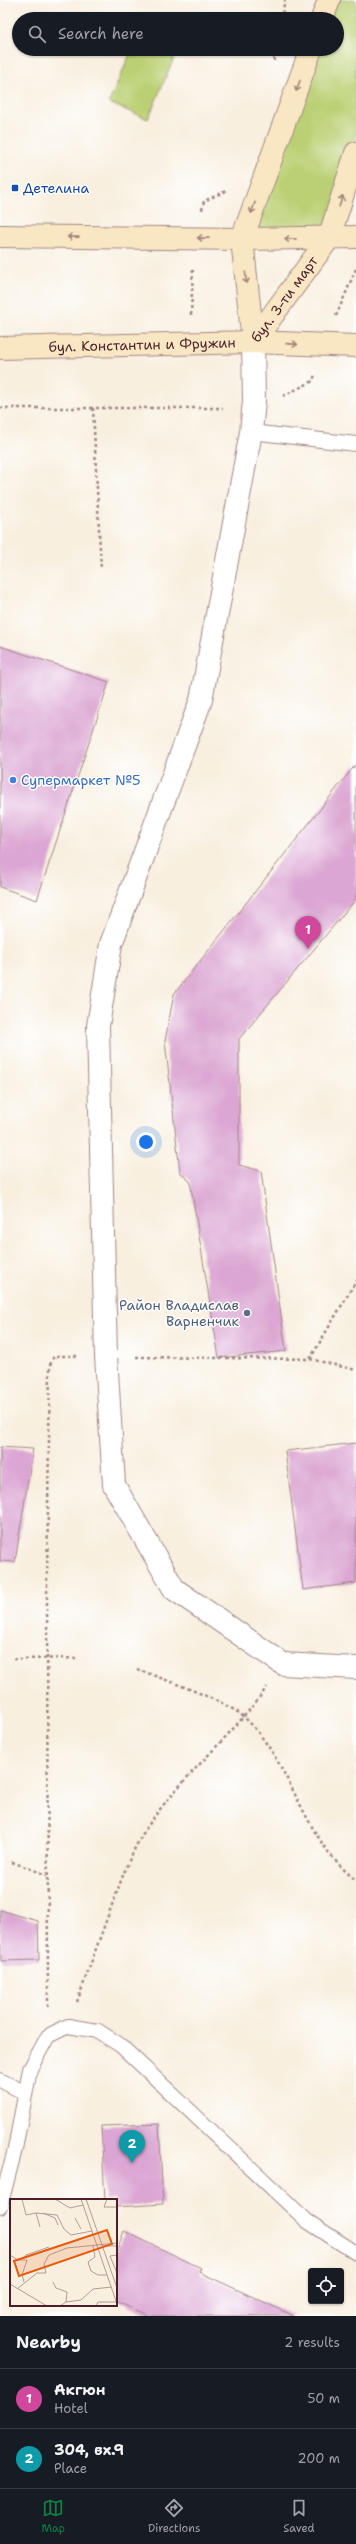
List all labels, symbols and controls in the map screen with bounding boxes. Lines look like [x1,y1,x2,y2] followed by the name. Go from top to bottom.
[12,12,344,56] search box
[26,23,48,45] icon: search
[58,24,144,44] text: Search here
[293,79,301,91] one-way arrow
[23,179,89,197] place label: Детелина
[10,183,20,193] marker: Детелина
[338,195,345,208] one-way arrow
[249,201,257,213] one-way arrow
[67,233,80,241] one-way arrow
[197,234,210,242] one-way arrow
[284,235,297,243] one-way arrow
[247,252,322,346] street label: бул. 3-ти март
[242,271,250,284] one-way arrow
[48,333,236,356] street label: бул. Константин и Фружин
[285,341,298,348] one-way arrow
[21,771,140,789] place label: Супермаркет №5
[8,775,18,785] marker: Супермаркет №5
[295,916,321,949] pin: 1
[136,1132,156,1152] your location
[119,1296,240,1330] place label: Район Владислав Варненчик
[242,1308,252,1318] marker: Район Владислав Варненчик
[119,2130,145,2163] pin: 2
[10,2199,117,2306] inset map
[308,2268,344,2304] map controls
[308,2268,344,2304] button: locate
[16,2331,81,2353] text: Nearby
[284,2334,340,2351] text: 2 results
[54,2380,105,2400] text: Акгюн
[26,2390,32,2407] text: 1
[307,2390,340,2407] text: 50 m
[54,2400,88,2417] text: Hotel
[54,2440,124,2460] text: 304, вх.9
[24,2450,34,2467] text: 2
[298,2450,340,2467] text: 200 m
[54,2460,87,2477] text: Place
[41,2497,65,2536] tab: Map
[148,2497,200,2536] tab: Directions
[283,2497,315,2536] tab: Saved

